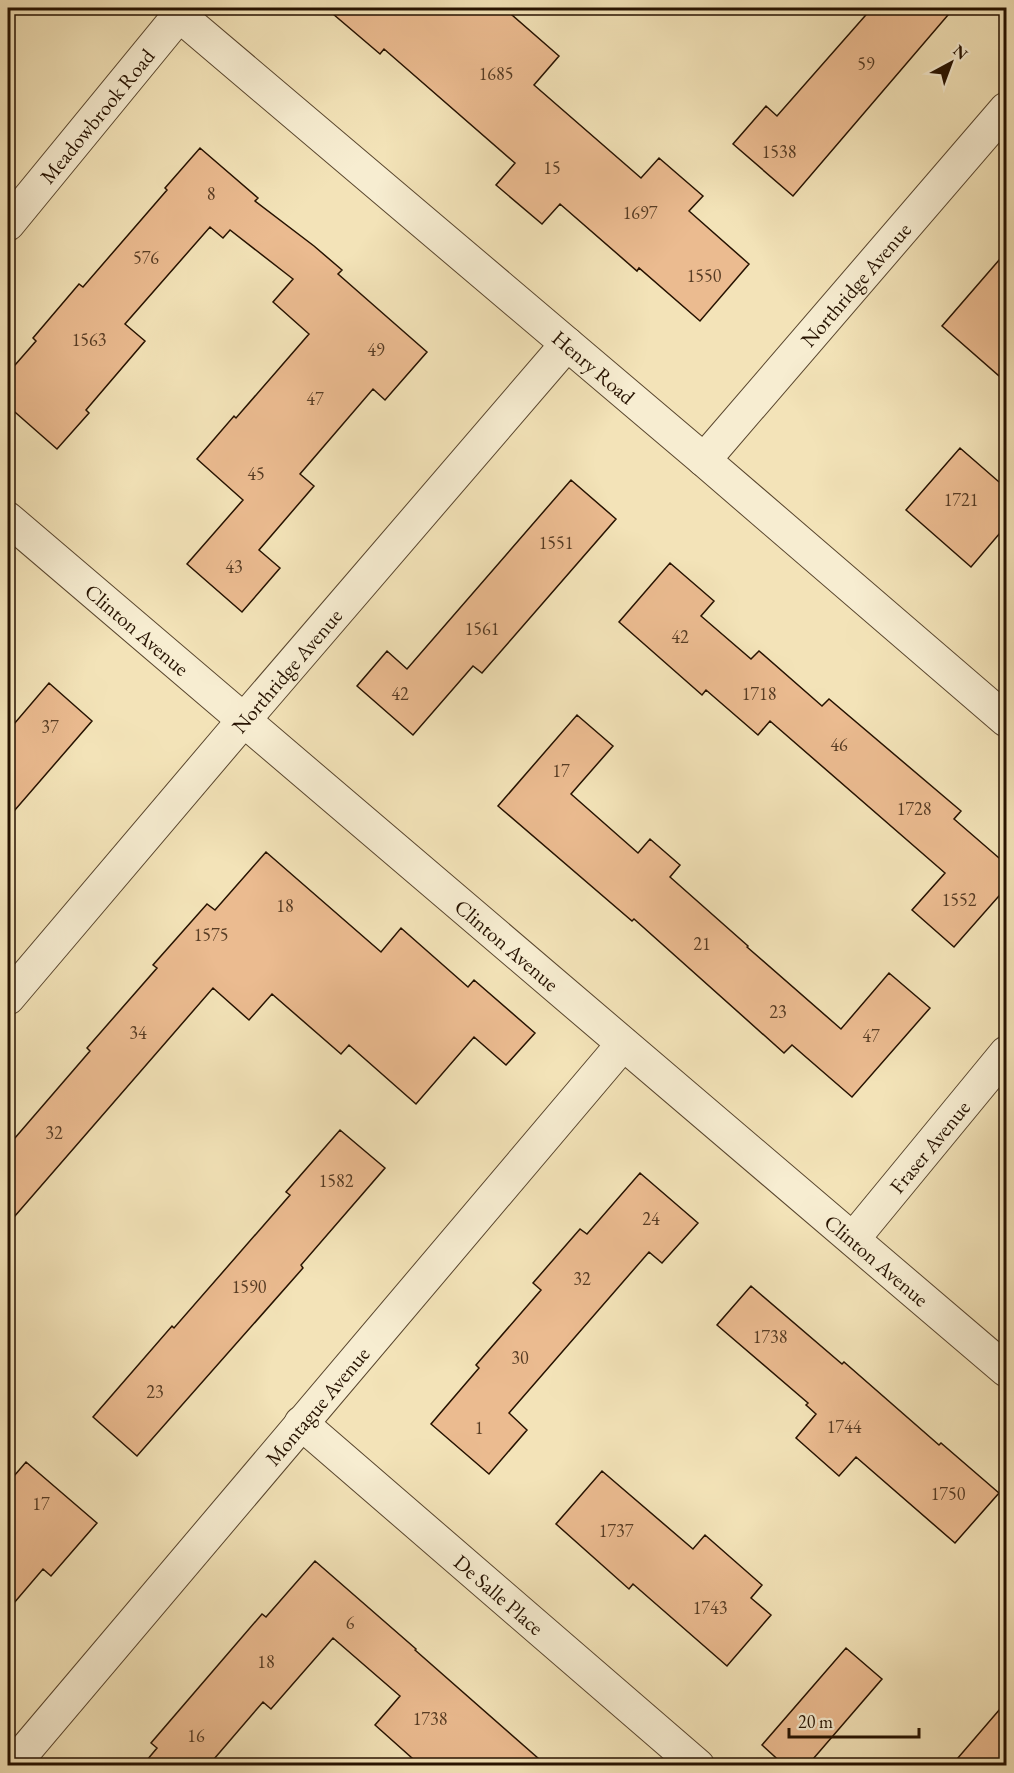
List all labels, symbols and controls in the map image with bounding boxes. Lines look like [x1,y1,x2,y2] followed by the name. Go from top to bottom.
[921,33,981,93] north arrow
[949,40,972,64] text: N
[33,42,160,189] street label: Meadowbrook Road
[857,52,875,75] house number: 59
[479,62,513,85] house number: 1685
[762,140,796,163] house number: 1538
[543,156,561,179] house number: 15
[207,182,215,205] house number: 8
[623,201,658,224] house number: 1697
[794,216,916,352] street label: Northridge Avenue
[133,246,159,269] house number: 576
[687,264,722,287] house number: 1550
[547,324,641,410] street label: Henry Road
[72,328,106,351] house number: 1563
[367,338,385,361] house number: 49
[306,387,324,410] house number: 47
[247,462,265,485] house number: 45
[944,488,978,511] house number: 1721
[539,531,573,554] house number: 1551
[225,555,243,578] house number: 43
[80,577,195,681] street label: Clinton Avenue
[225,602,348,738] street label: Northridge Avenue
[465,617,499,640] house number: 1561
[671,625,689,648] house number: 42
[391,682,409,705] house number: 42
[742,682,776,705] house number: 1718
[41,715,59,738] house number: 37
[830,733,848,756] house number: 46
[552,759,570,782] house number: 17
[897,797,931,820] house number: 1728
[942,888,977,911] house number: 1552
[449,893,565,997] street label: Clinton Avenue
[276,894,294,917] house number: 18
[194,923,228,946] house number: 1575
[693,932,711,955] house number: 21
[769,1000,787,1023] house number: 23
[129,1021,147,1044] house number: 34
[862,1024,880,1047] house number: 47
[883,1094,975,1198] street label: Fraser Avenue
[45,1121,63,1144] house number: 32
[319,1169,354,1192] house number: 1582
[642,1207,660,1230] house number: 24
[819,1208,935,1312] street label: Clinton Avenue
[573,1267,591,1290] house number: 32
[232,1275,267,1298] house number: 1590
[753,1325,787,1348] house number: 1738
[259,1341,375,1471] street label: Montague Avenue
[511,1346,529,1369] house number: 30
[146,1380,164,1403] house number: 23
[827,1415,862,1438] house number: 1744
[475,1416,483,1439] house number: 1
[931,1482,966,1505] house number: 1750
[32,1492,50,1515] house number: 17
[599,1519,634,1542] house number: 1737
[449,1548,550,1641] street label: De Salle Place
[693,1596,727,1619] house number: 1743
[346,1611,355,1634] house number: 6
[257,1650,275,1673] house number: 18
[789,1701,920,1739] scale bar
[413,1707,447,1730] house number: 1738
[798,1710,833,1733] text: 20 m
[187,1724,205,1747] house number: 16

